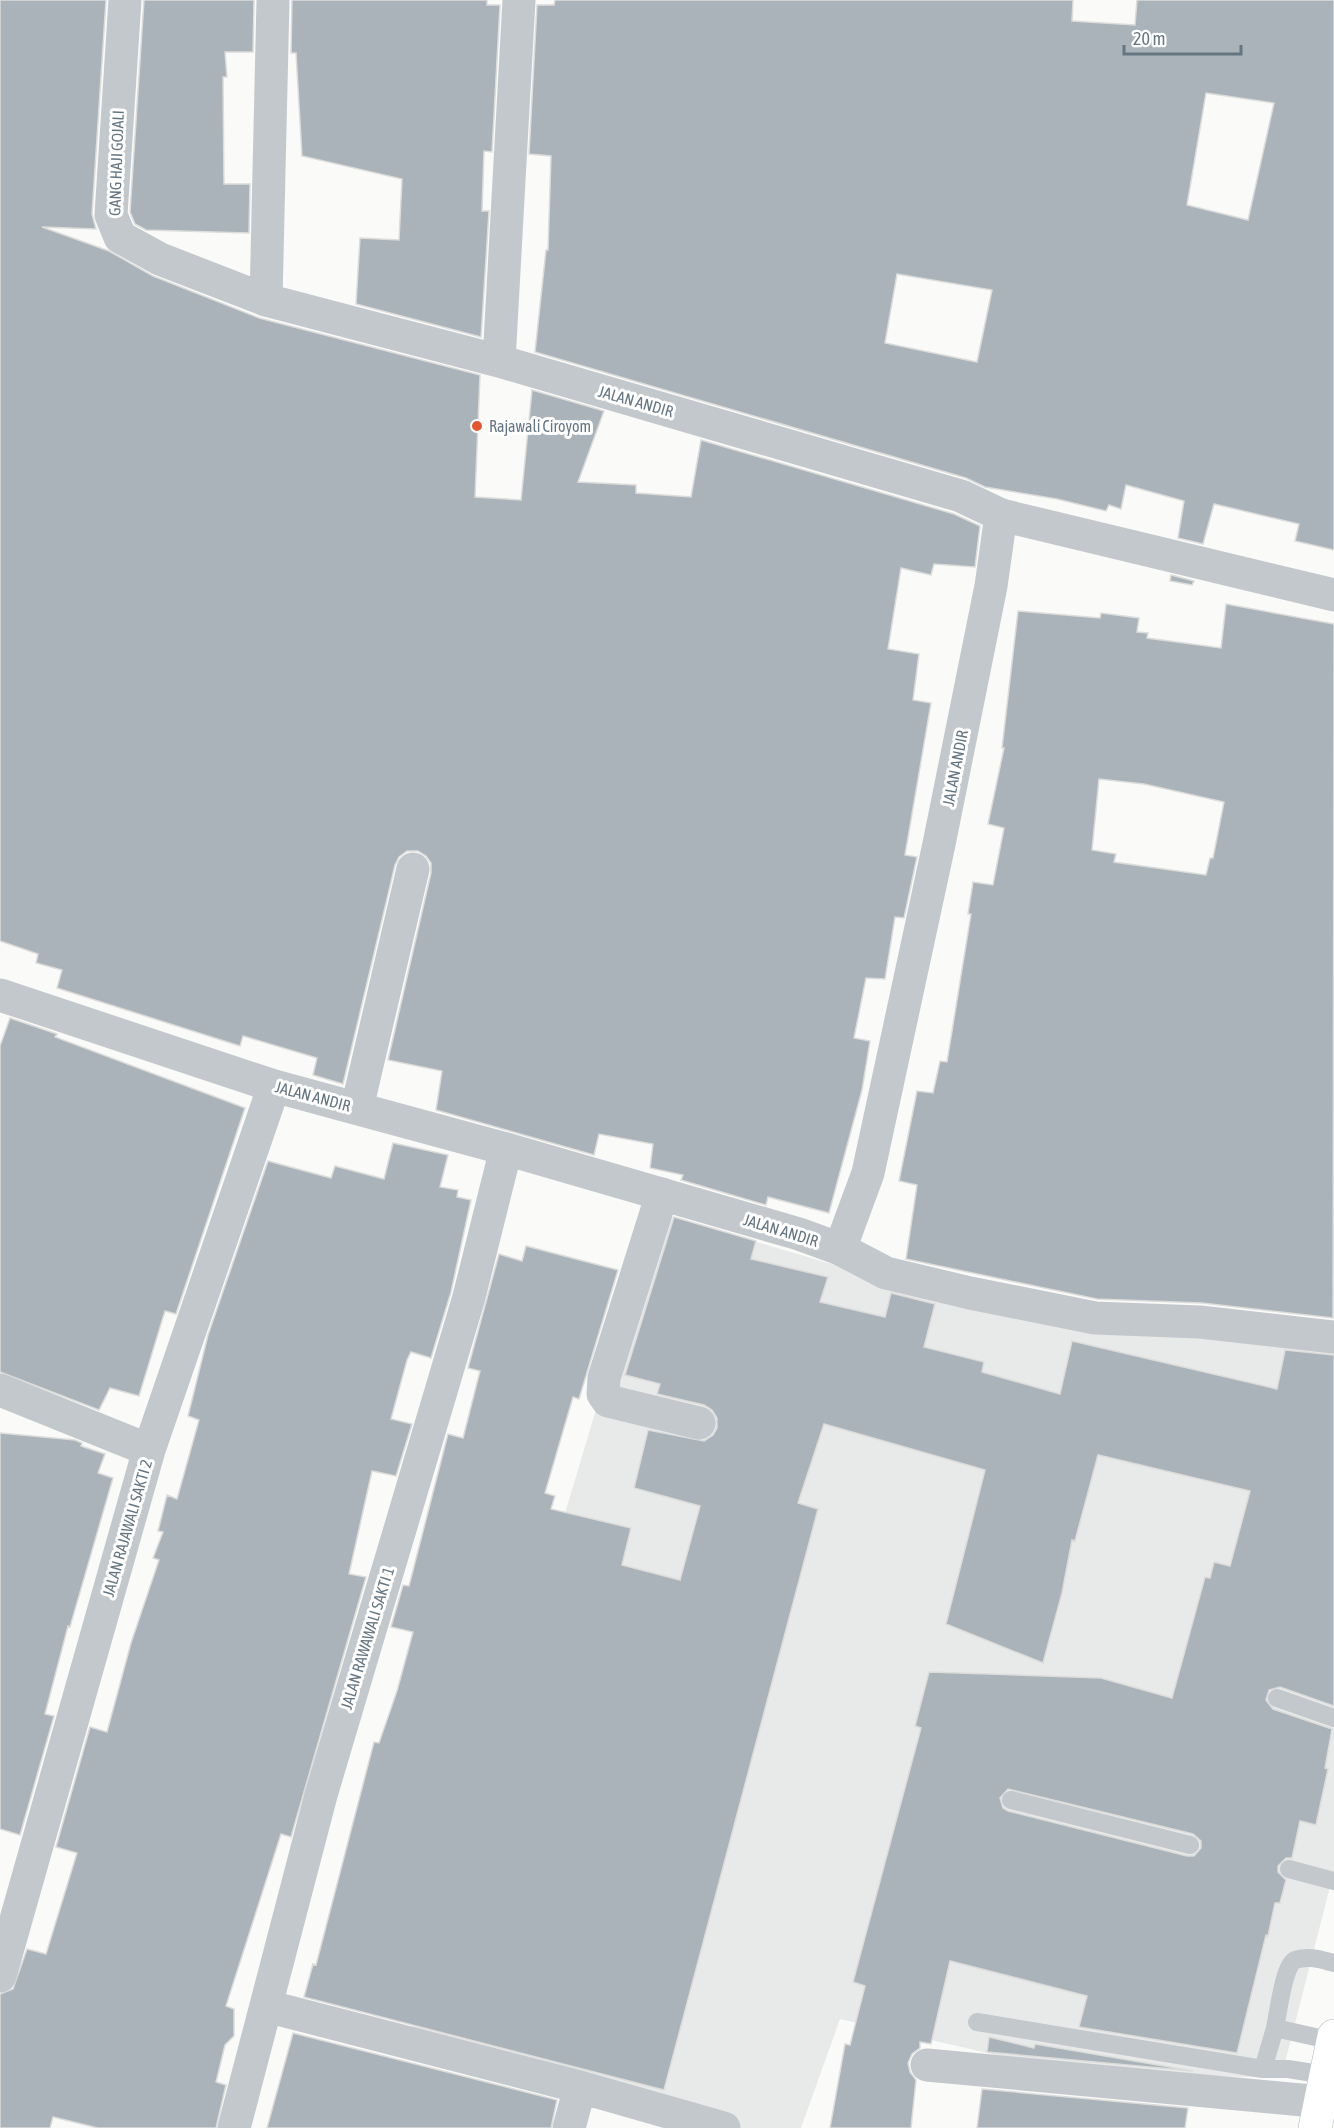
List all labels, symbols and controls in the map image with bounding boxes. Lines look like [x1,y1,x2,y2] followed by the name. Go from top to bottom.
[1124,18,1241,56] scale bar
[1133,28,1165,49] text: 20 m
[105,110,127,216] street label: GANG HAJI GOJALI
[597,382,675,420] street label: JALAN ANDIR
[489,417,591,436] place label: Rajawali Ciroyom
[470,419,484,433] marker: Rajawali Ciroyom
[939,729,971,807] street label: JALAN ANDIR
[274,1077,352,1115] street label: JALAN ANDIR
[742,1210,820,1250] street label: JALAN ANDIR
[99,1457,155,1599] street label: JALAN RAJAWALI SAKTI 2
[337,1565,397,1711] street label: JALAN RAWAWALI SAKTI 1

